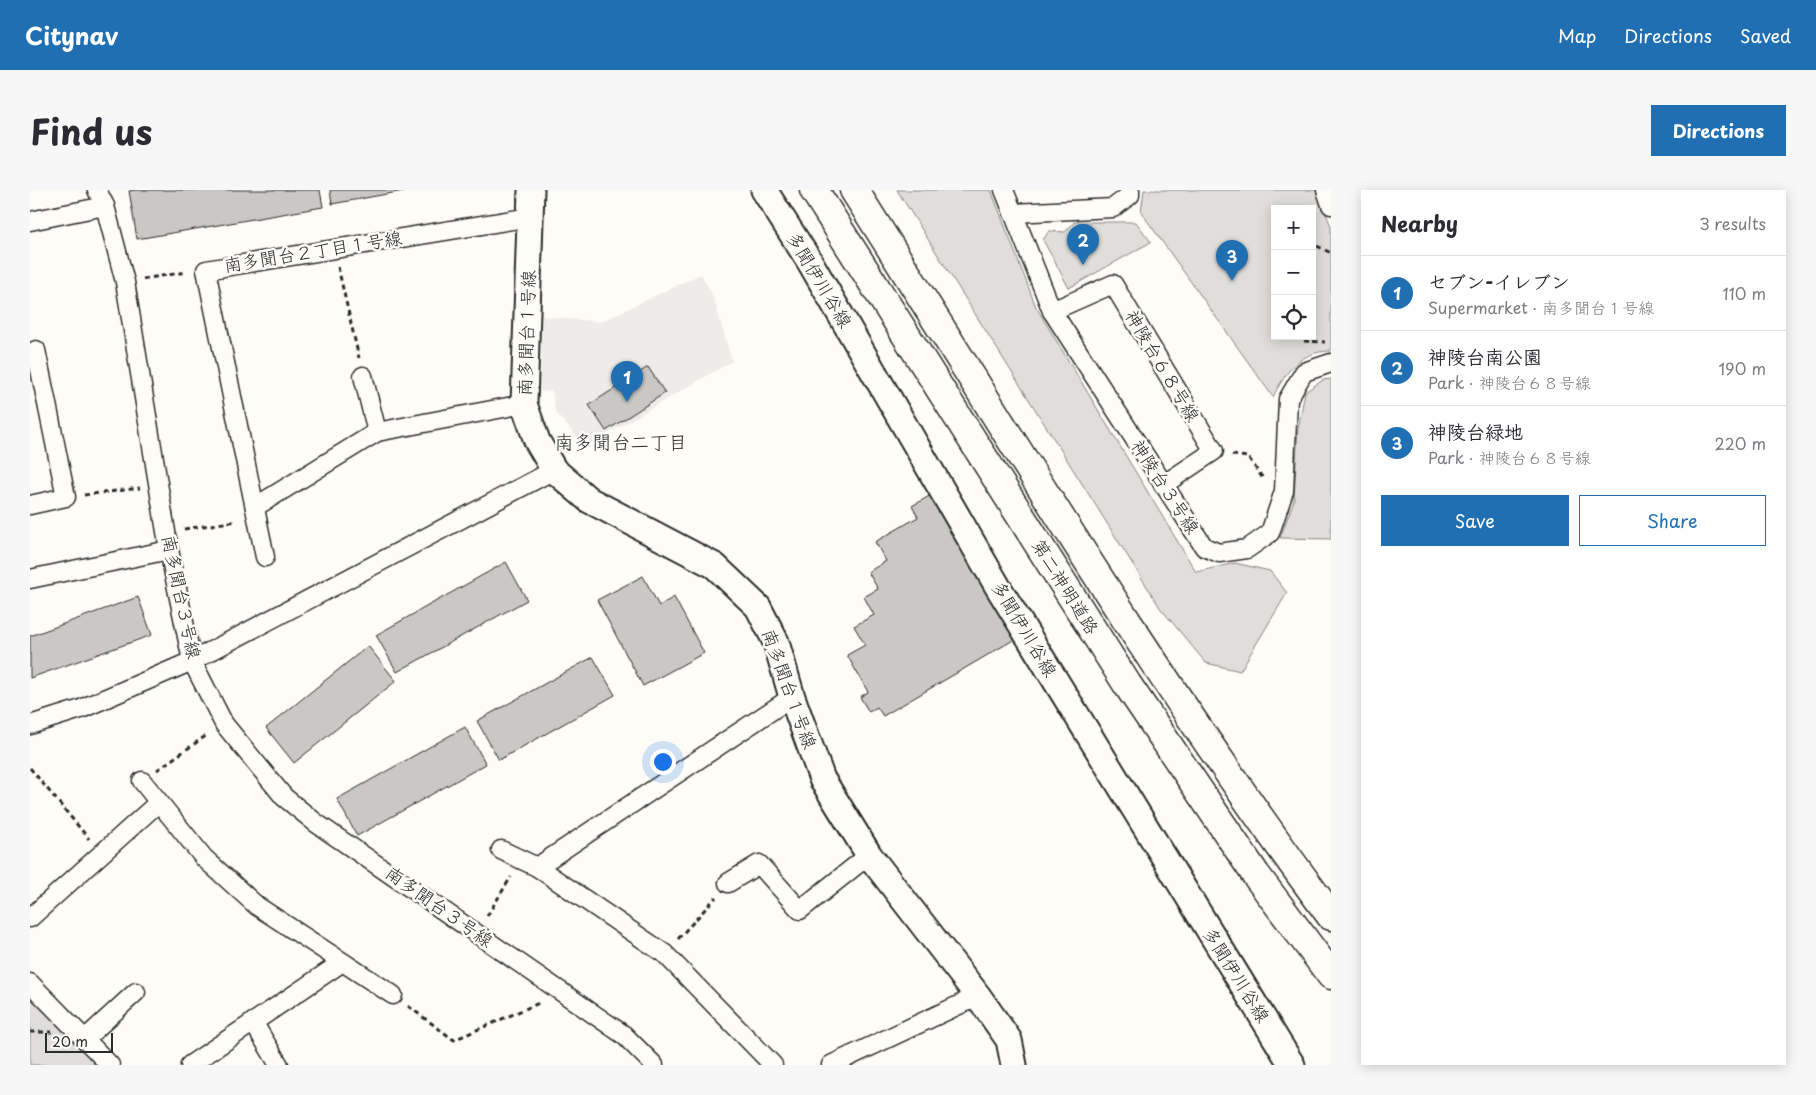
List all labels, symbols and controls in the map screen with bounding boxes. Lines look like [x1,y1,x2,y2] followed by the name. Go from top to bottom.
[25,17,118,53] text: Citynav
[1558,22,1596,49] text: Map
[1624,22,1712,49] text: Directions
[1740,22,1791,49] text: Saved
[30,104,152,157] text: Find us
[1651,105,1786,156] button: Directions
[1271,205,1316,340] map controls
[1271,205,1316,250] button: +
[1381,207,1458,239] text: Nearby
[1699,211,1766,235] text: 3 results
[222,223,404,278] street label: 南多聞台２丁目１号線
[1067,224,1099,265] pin: 2
[781,226,860,332] street label: 多聞伊川谷線
[1216,240,1248,281] pin: 3
[1271,250,1316,295] button: −
[1428,267,1570,295] text: セブン-イレブン
[510,270,541,396] street label: 南多聞台１号線
[1393,281,1401,305] text: 1
[1723,281,1766,305] text: 110 m
[1271,295,1316,340] button: locate
[1428,295,1654,319] text: Supermarket · 南多聞台１号線
[1119,304,1207,426] street label: 神陵台６８号線
[1428,342,1542,370] text: 神陵台南公園
[1391,356,1403,380] text: 2
[1718,356,1766,380] text: 190 m
[611,361,643,402] pin: 1
[1428,370,1591,394] text: Park · 神陵台６８号線
[1428,417,1523,445] text: 神陵台緑地
[554,427,688,455] district label: 南多聞台二丁目
[1392,431,1402,455] text: 3
[1715,431,1766,455] text: 220 m
[1126,434,1207,539] street label: 神陵台３号線
[1428,445,1591,469] text: Park · 神陵台６８号線
[1381,495,1569,546] button: Save
[1579,495,1766,546] button: Share
[156,532,209,661] street label: 南多聞台３号線
[1026,533,1106,639] street label: 第二神明道路
[986,575,1065,681] street label: 多聞伊川谷線
[756,625,825,752] street label: 南多聞台１号線
[650,749,676,775] your location
[381,859,499,953] street label: 南多聞台３号線
[1197,921,1277,1027] street label: 多聞伊川谷線
[45,1030,112,1053] scale bar
[52,1031,88,1052] text: 20 m

